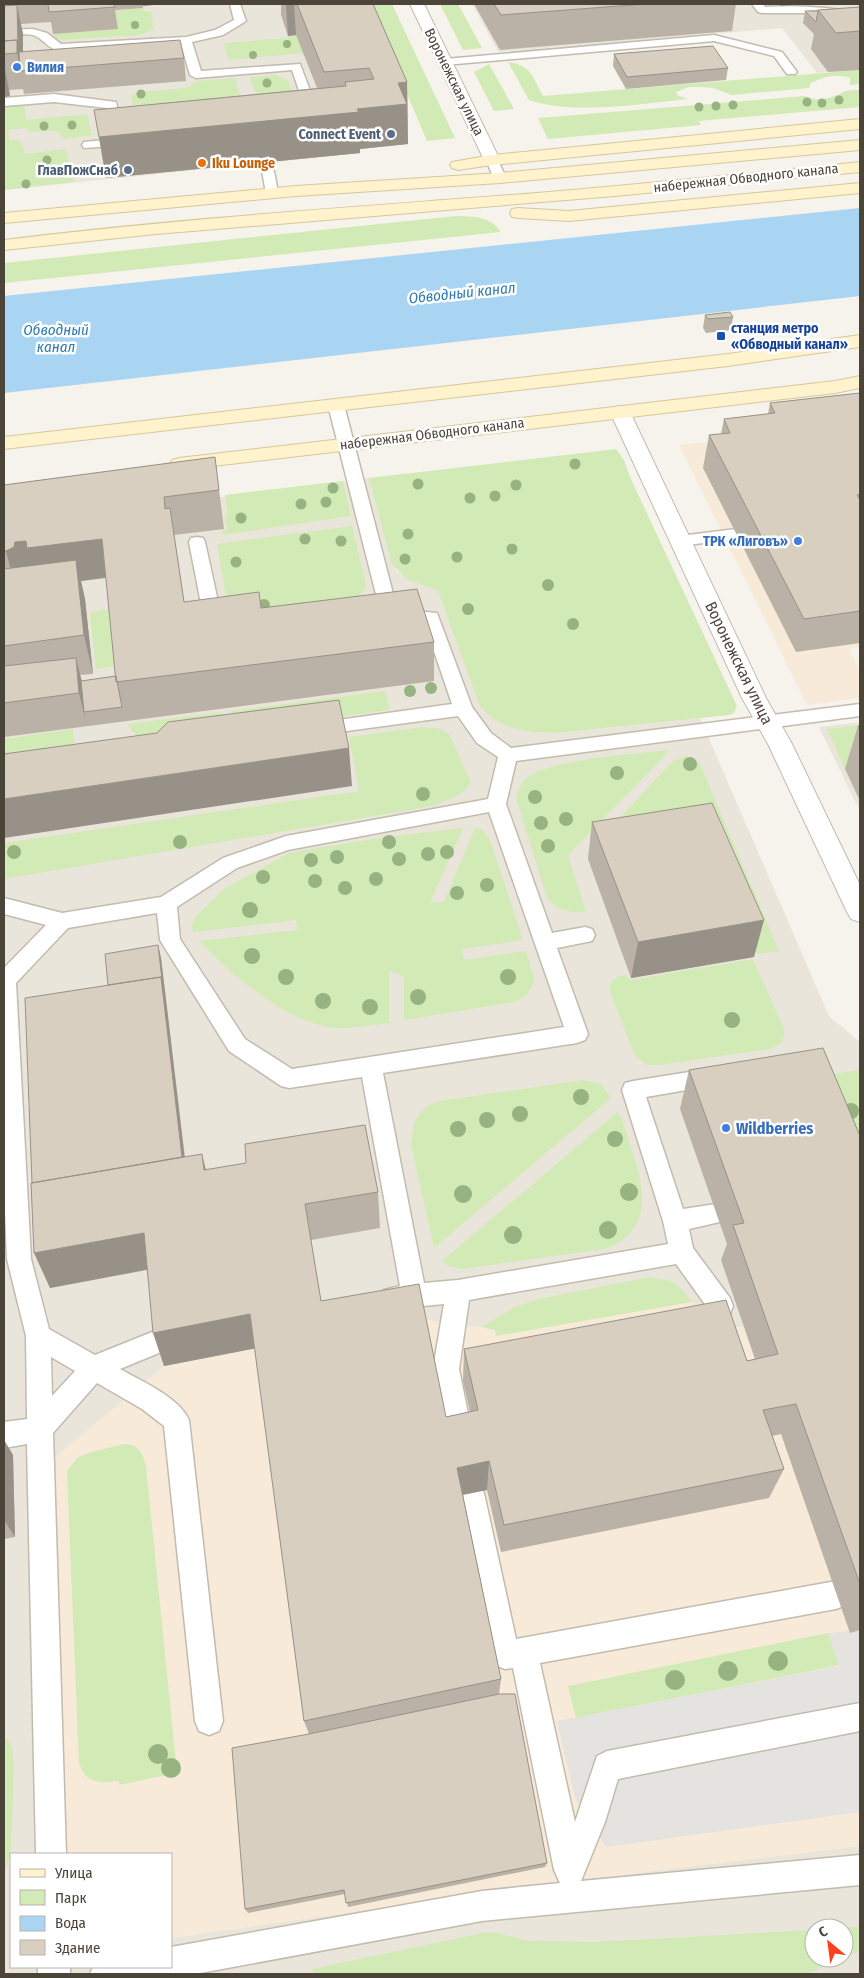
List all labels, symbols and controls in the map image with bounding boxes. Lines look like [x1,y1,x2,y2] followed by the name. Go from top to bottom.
[421,25,487,139] street label: Воронежская улица
[27,59,64,76] place label: Вилия
[11,61,23,73] marker: Вилия
[299,126,382,143] place label: Connect Event
[385,128,397,140] marker: Connect Event
[212,155,275,172] place label: Iku Lounge
[196,157,208,169] marker: Iku Lounge
[653,160,839,196] street label: набережная Обводного канала
[38,162,118,179] place label: ГлавПожСнаб
[122,164,134,176] marker: ГлавПожСнаб
[408,278,517,308] water label: Обводный канал
[731,320,848,353] place label: станция метро «Обводный канал»
[23,321,89,356] water label: Обводный канал
[715,330,727,342] marker: станция метро «Обводный канал»
[339,414,525,454] street label: набережная Обводного канала
[703,533,788,550] place label: ТРК «Лиговъ»
[792,535,804,547] marker: ТРК «Лиговъ»
[701,599,777,728] street label: Воронежская улица
[736,1119,813,1138] place label: Wildberries
[720,1122,732,1134] marker: Wildberries
[10,1853,172,1968] legend
[54,1864,93,1882] text: Улица
[55,1889,86,1907] text: Парк
[55,1914,86,1932] text: Вода
[804,1918,854,1968] north arrow
[816,1923,831,1941] text: С
[55,1939,101,1957] text: Здание

